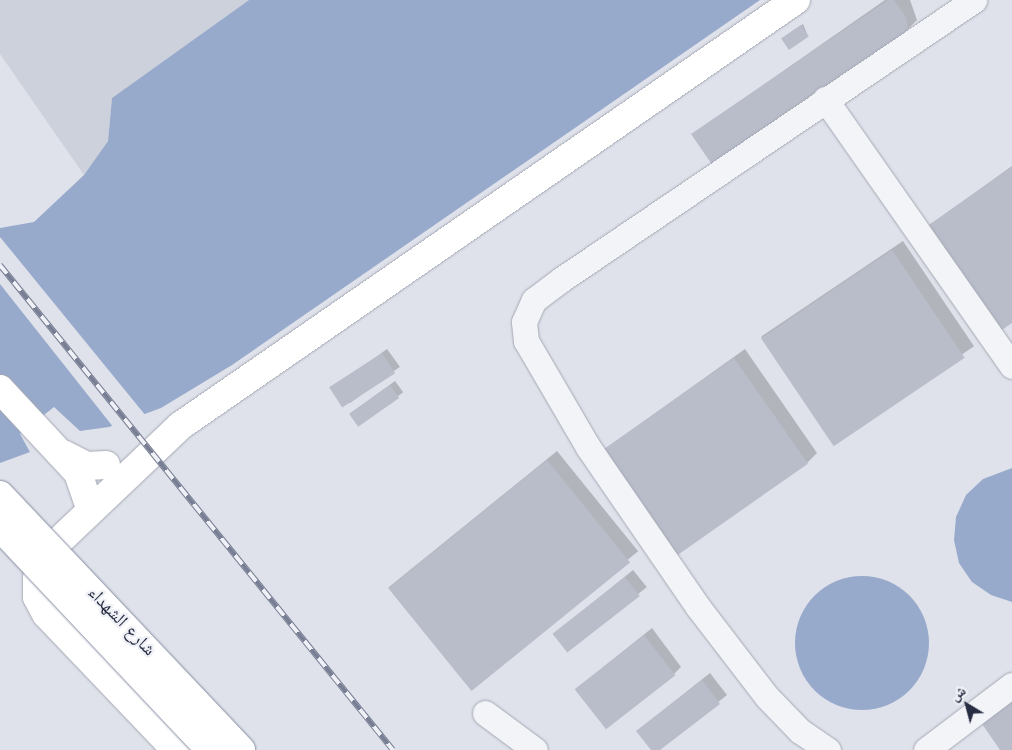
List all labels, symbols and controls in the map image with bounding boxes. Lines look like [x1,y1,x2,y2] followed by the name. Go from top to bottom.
[84,582,160,660] street label: شارع الشهداء
[942,680,992,730] north arrow
[947,682,969,704] text: ش

